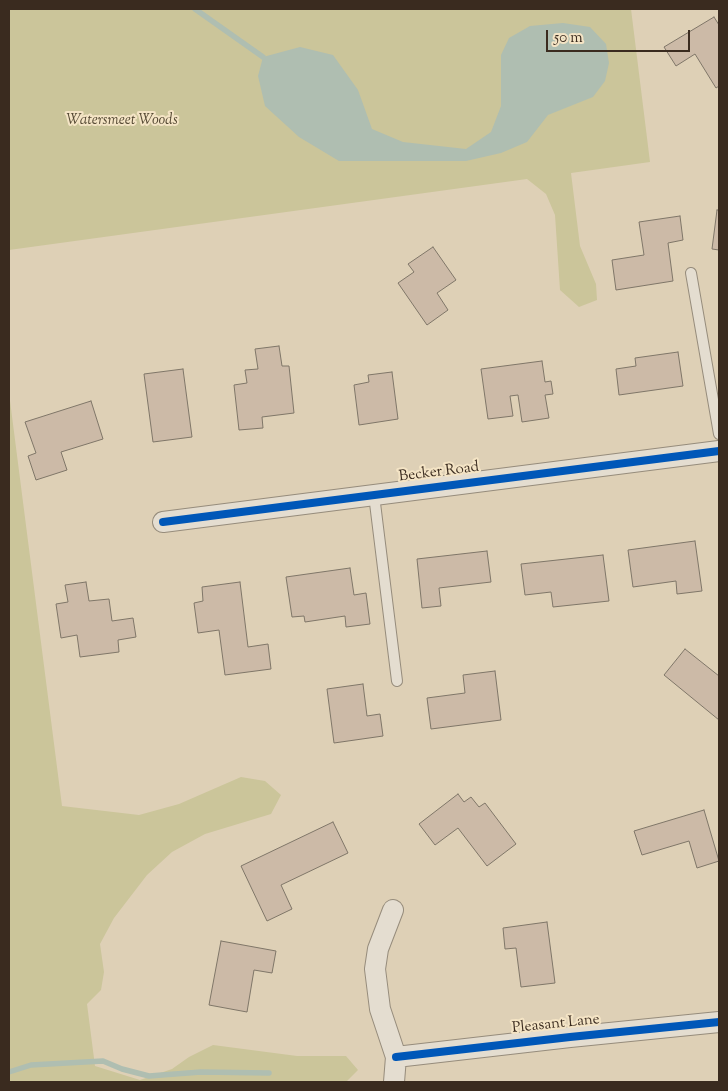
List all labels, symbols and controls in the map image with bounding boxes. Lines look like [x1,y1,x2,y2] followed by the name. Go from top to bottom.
[548,20,692,52] scale bar
[554,28,583,49] text: 50 m
[66,112,178,130] park label: Watersmeet Woods
[398,459,480,487] street label: Becker Road
[511,1011,601,1039] street label: Pleasant Lane

